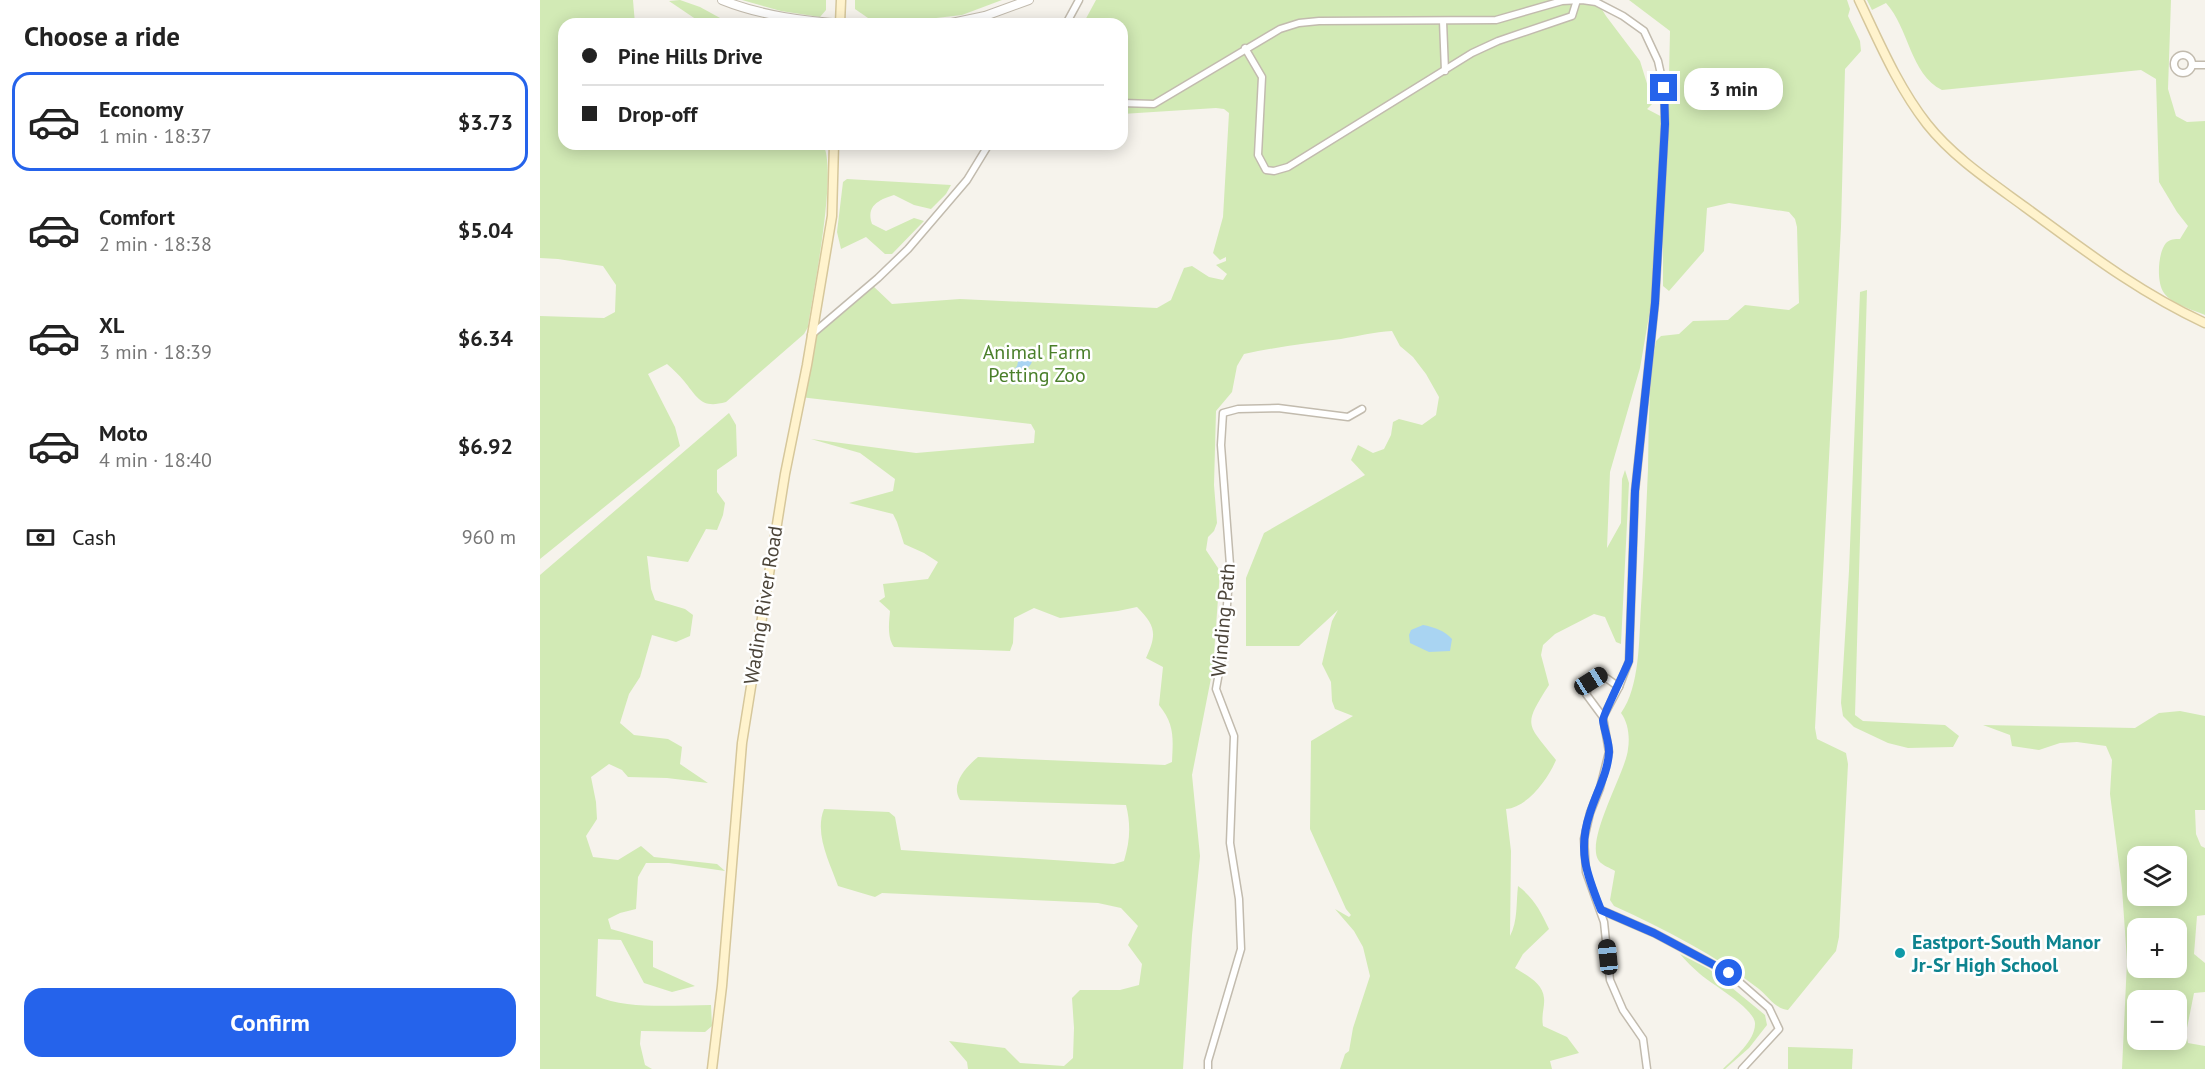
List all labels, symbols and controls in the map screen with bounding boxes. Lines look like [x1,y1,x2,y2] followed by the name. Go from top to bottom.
[24,19,180,53] text: Choose a ride
[618,42,763,70] text: Pine Hills Drive
[1685,67,1784,109] callout: 3 min
[1650,74,1677,101] route end
[1709,76,1758,102] text: 3 min
[27,95,81,149] icon: car
[99,95,183,123] text: Economy
[618,100,697,128] text: Drop-off
[458,108,513,136] text: $3.73
[99,123,212,149] text: 1 min · 18:37
[27,203,81,257] icon: car
[99,203,175,231] text: Comfort
[458,216,513,244] text: $5.04
[99,231,212,257] text: 2 min · 18:38
[27,311,81,365] icon: car
[99,311,124,339] text: XL
[458,324,513,352] text: $6.34
[99,339,212,365] text: 3 min · 18:39
[983,339,1091,388] park label: Animal Farm Petting Zoo
[27,419,81,473] icon: car
[99,419,148,447] text: Moto
[458,432,513,460] text: $6.92
[99,447,212,473] text: 4 min · 18:40
[24,521,57,554] icon: cash
[72,523,116,551] text: Cash
[462,524,516,550] text: 960 m
[738,524,788,686] street label: Wading River Road
[1205,562,1241,678] street label: Winding Path
[1571,664,1611,698] car
[2127,846,2187,1050] map controls
[2127,846,2187,906] button: layers
[2127,918,2187,978] button: +
[1911,929,2100,978] place label: Eastport-South Manor Jr-Sr High School
[1597,938,1619,976] car
[1893,946,1907,960] marker: Eastport-South Manor Jr-Sr High School
[1715,959,1742,986] route start
[24,988,516,1057] button: Confirm
[2127,990,2187,1050] button: −

